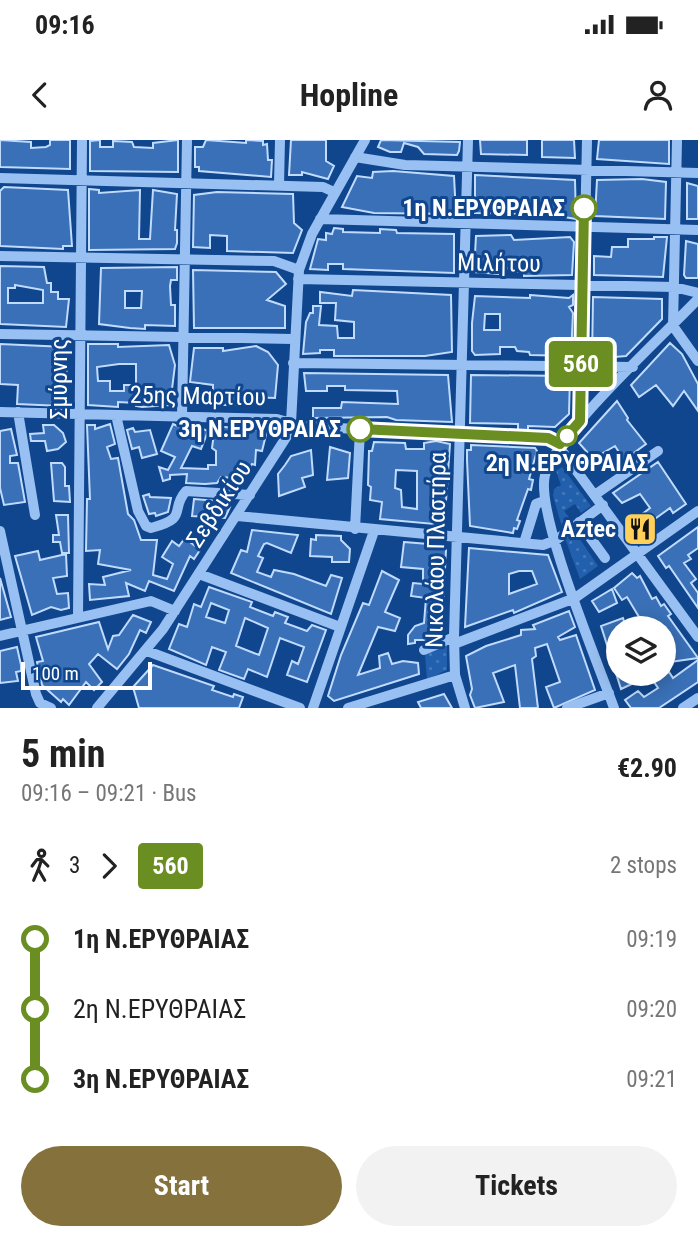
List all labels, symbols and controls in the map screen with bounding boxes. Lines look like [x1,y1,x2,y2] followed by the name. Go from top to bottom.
[35,10,95,40] text: 09:16
[21,76,59,114] icon: back
[300,76,398,114] text: Hopline
[639,76,677,114] icon: person
[402,194,565,222] place label: 1η Ν.ΕΡΥΘΡΑΙΑΣ
[571,195,597,221] marker: 1η Ν.ΕΡΥΘΡΑΙΑΣ
[457,248,541,278] street label: Μιλήτου
[45,339,73,420] street label: Σμύρνης
[541,341,621,387] line badge: 560
[563,350,599,378] text: 560
[130,381,266,411] street label: 25ης Μαρτίου
[178,415,341,443] place label: 3η Ν.ΕΡΥΘΡΑΙΑΣ
[347,416,373,442] marker: 3η Ν.ΕΡΥΘΡΑΙΑΣ
[557,426,577,446] marker: 2η Ν.ΕΡΥΘΡΑΙΑΣ
[486,449,648,477] place label: 2η Ν.ΕΡΥΘΡΑΙΑΣ
[420,452,452,648] street label: Νικολάου Πλαστήρα
[181,455,257,553] street label: Σεβδικίου
[621,510,659,548] restaurant icon: Aztec
[561,515,616,543] place label: Aztec
[606,616,676,686] map controls
[606,616,676,686] button: layers
[21,659,152,691] scale bar
[32,662,79,685] text: 100 m
[21,732,105,776] text: 5 min
[617,753,677,783] text: €2.90
[21,780,197,807] text: 09:16 – 09:21 · Bus
[21,847,59,885] icon: walk
[90,847,128,885] icon: forward
[69,852,80,879] text: 3
[152,852,189,880] text: 560
[610,852,677,879] text: 2 stops
[73,924,249,954] text: 1η Ν.ΕΡΥΘΡΑΙΑΣ
[626,926,677,953] text: 09:19
[73,994,246,1024] text: 2η Ν.ΕΡΥΘΡΑΙΑΣ
[626,996,677,1023] text: 09:20
[73,1064,249,1094] text: 3η Ν.ΕΡΥΘΡΑΙΑΣ
[626,1066,677,1093] text: 09:21
[21,1146,342,1226] button: Start
[356,1146,677,1226] button: Tickets

